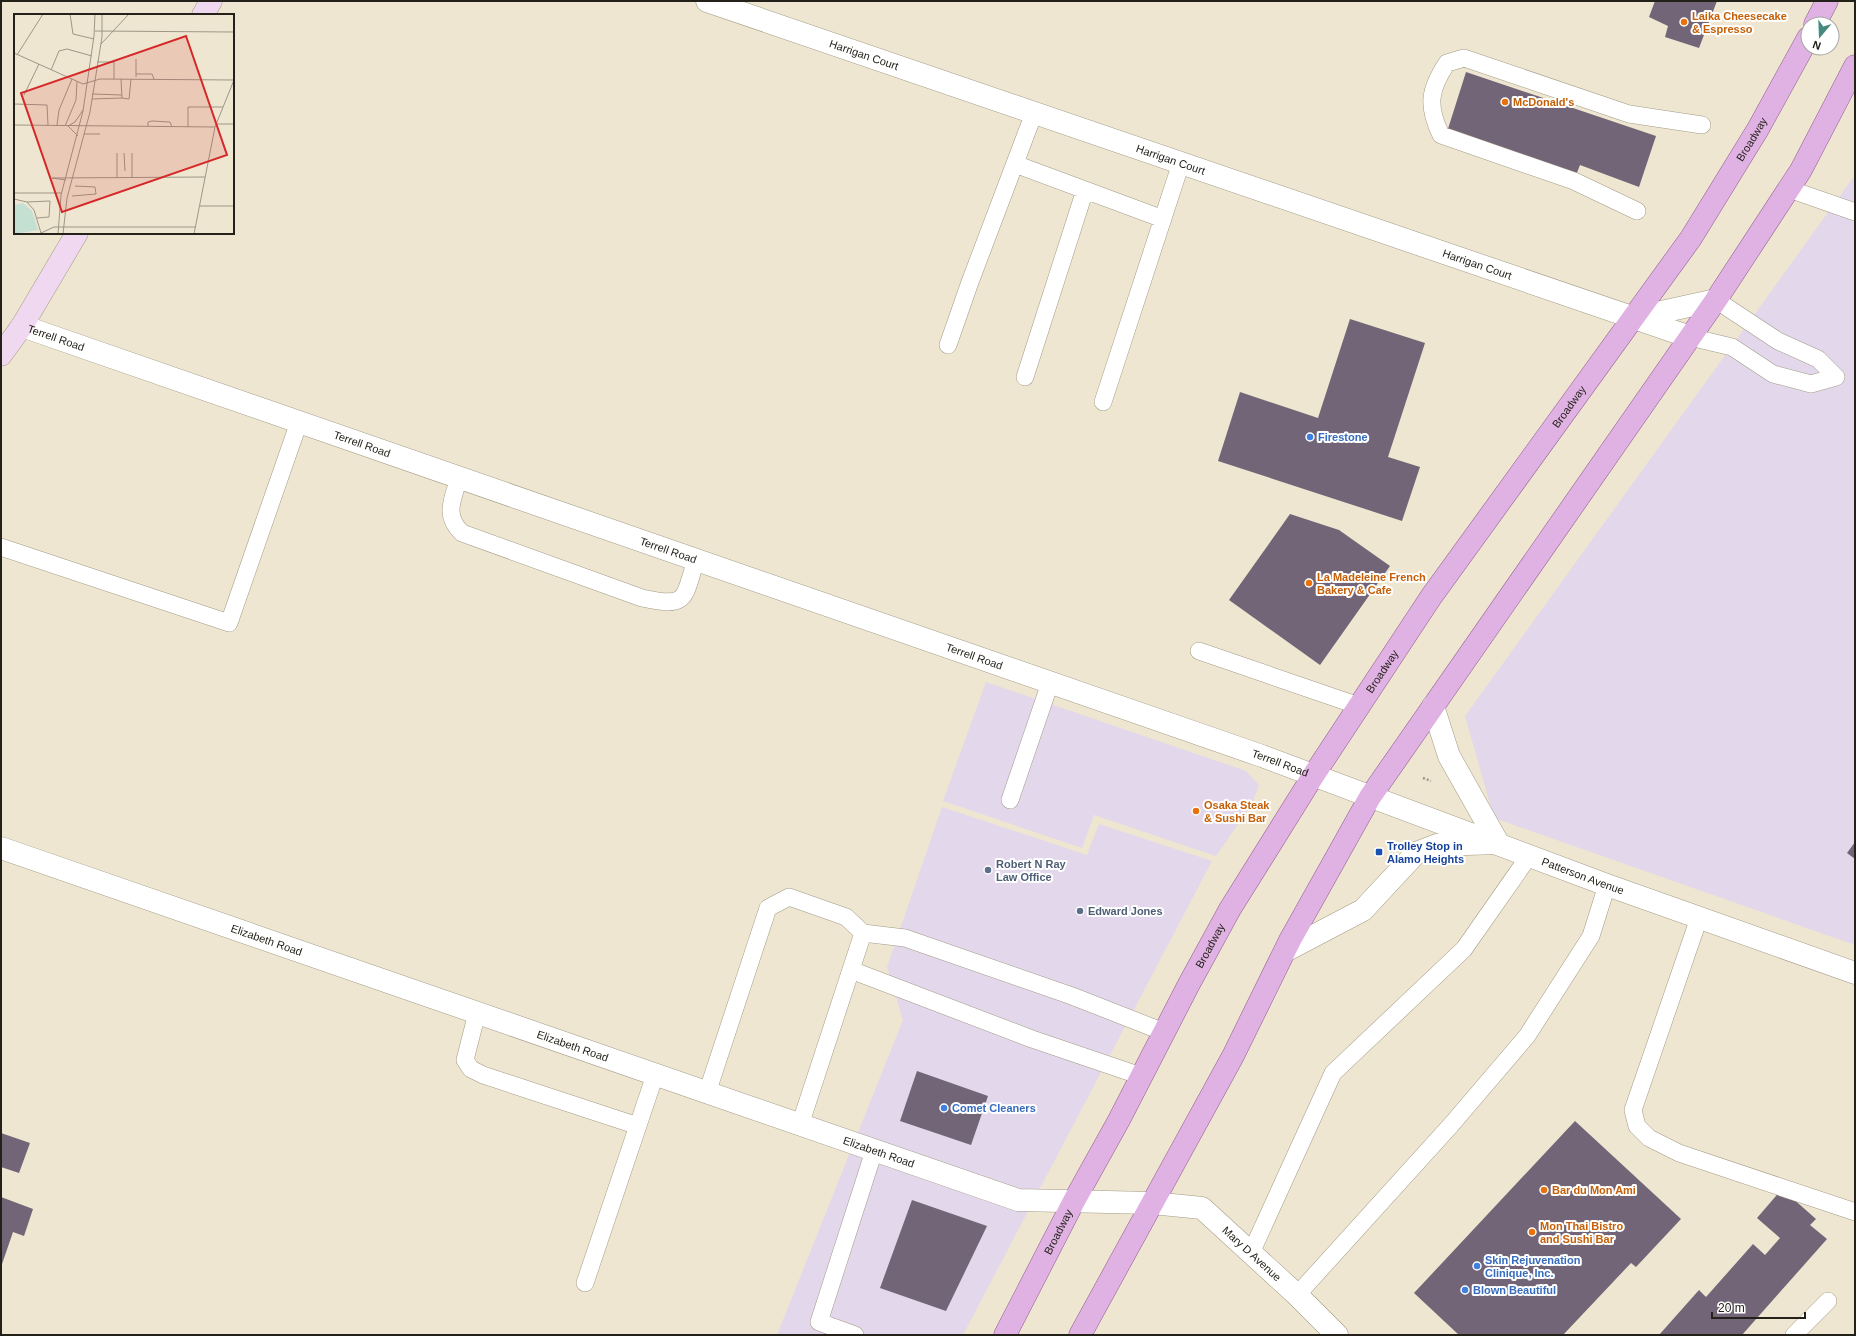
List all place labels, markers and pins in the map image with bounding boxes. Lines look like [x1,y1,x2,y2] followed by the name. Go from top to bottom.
[1692,10,1787,35] place label: Laika Cheesecake & Espresso
[1679,17,1689,27] marker: Laika Cheesecake & Espresso
[1513,96,1574,108] place label: McDonald's
[1500,97,1510,107] marker: McDonald's
[1318,431,1368,443] place label: Firestone
[1305,432,1315,442] marker: Firestone
[1317,571,1426,596] place label: La Madeleine French Bakery & Cafe
[1304,578,1314,588] marker: La Madeleine French Bakery & Cafe
[1204,799,1270,824] place label: Osaka Steak & Sushi Bar
[1191,806,1201,816] marker: Osaka Steak & Sushi Bar
[1387,840,1464,865] place label: Trolley Stop in Alamo Heights
[1374,847,1384,857] marker: Trolley Stop in Alamo Heights
[996,858,1067,883] place label: Robert N Ray Law Office
[983,865,993,875] marker: Robert N Ray Law Office
[1088,905,1163,917] place label: Edward Jones
[1075,906,1085,916] marker: Edward Jones
[952,1102,1036,1114] place label: Comet Cleaners
[939,1103,949,1113] marker: Comet Cleaners
[1552,1184,1636,1196] place label: Bar du Mon Ami
[1539,1185,1549,1195] marker: Bar du Mon Ami
[1540,1220,1623,1245] place label: Mon Thai Bistro and Sushi Bar
[1527,1227,1537,1237] marker: Mon Thai Bistro and Sushi Bar
[1485,1254,1581,1279] place label: Skin Rejuvenation Clinique, Inc.
[1472,1261,1482,1271] marker: Skin Rejuvenation Clinique, Inc.
[1473,1284,1556,1296] place label: Blown Beautiful
[1460,1285,1470,1295] marker: Blown Beautiful

